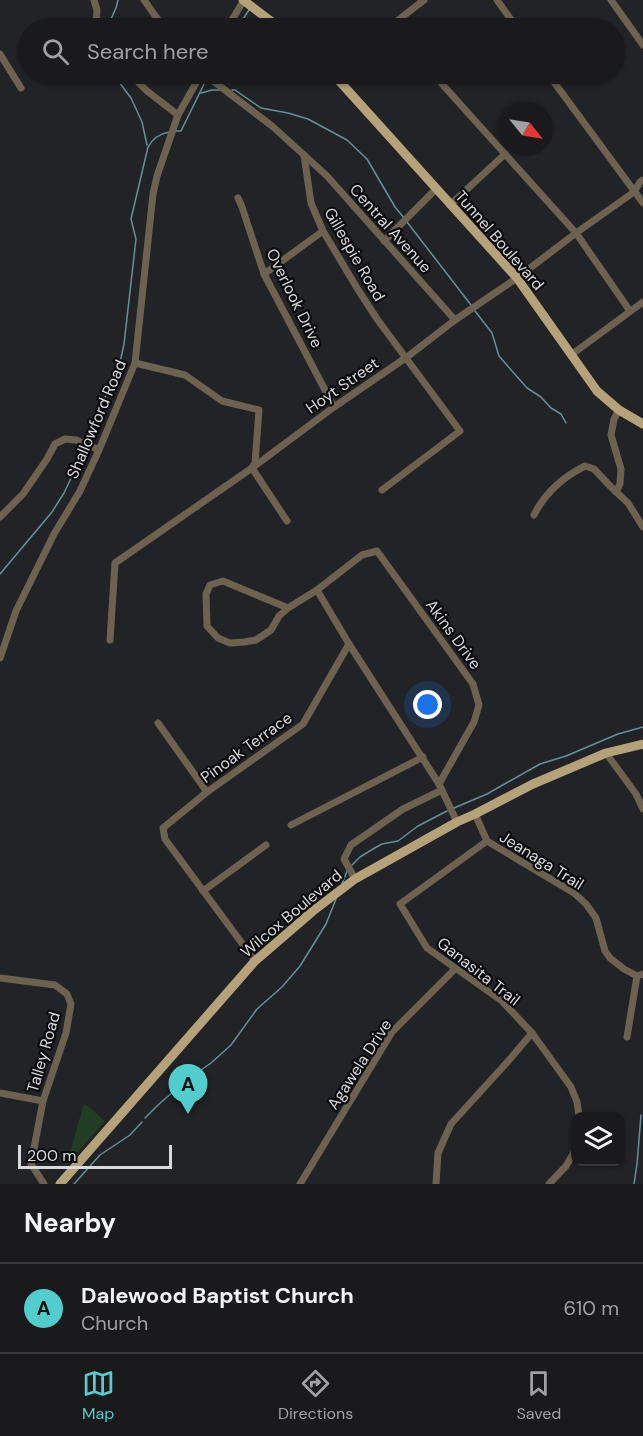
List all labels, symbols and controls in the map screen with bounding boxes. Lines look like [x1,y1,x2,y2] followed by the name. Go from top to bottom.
[18,18,625,84] search box
[39,35,72,68] icon: search
[87,37,208,66] text: Search here
[499,102,553,156] north arrow
[345,179,436,277] street label: Central Avenue
[450,186,549,295] street label: Tunnel Boulevard
[319,204,390,305] street label: Gillespie Road
[261,245,328,351] street label: Overlook Drive
[302,353,383,418] street label: Hoyt Street
[62,356,131,482] street label: Shallowford Road
[421,595,486,674] street label: Akins Drive
[413,690,442,719] your location
[196,707,296,788] street label: Pinoak Terrace
[496,826,588,895] street label: Jeanaga Trail
[236,865,346,962] street label: Wilcox Boulevard
[433,932,525,1010] street label: Ganasita Trail
[22,1009,65,1095] street label: Talley Road
[322,1015,396,1113] street label: Agawela Drive
[168,1064,207,1114] pin: A
[571,1112,625,1166] map controls
[571,1112,625,1166] button: layers
[18,1142,172,1170] scale bar
[27,1145,76,1166] text: 200 m
[24,1206,116,1240] text: Nearby
[81,1281,354,1310] text: Dalewood Baptist Church
[36,1295,51,1321] text: A
[563,1295,619,1321] text: 610 m
[81,1310,148,1336] text: Church
[82,1367,115,1424] tab: Map
[278,1367,353,1424] tab: Directions
[517,1367,561,1424] tab: Saved

